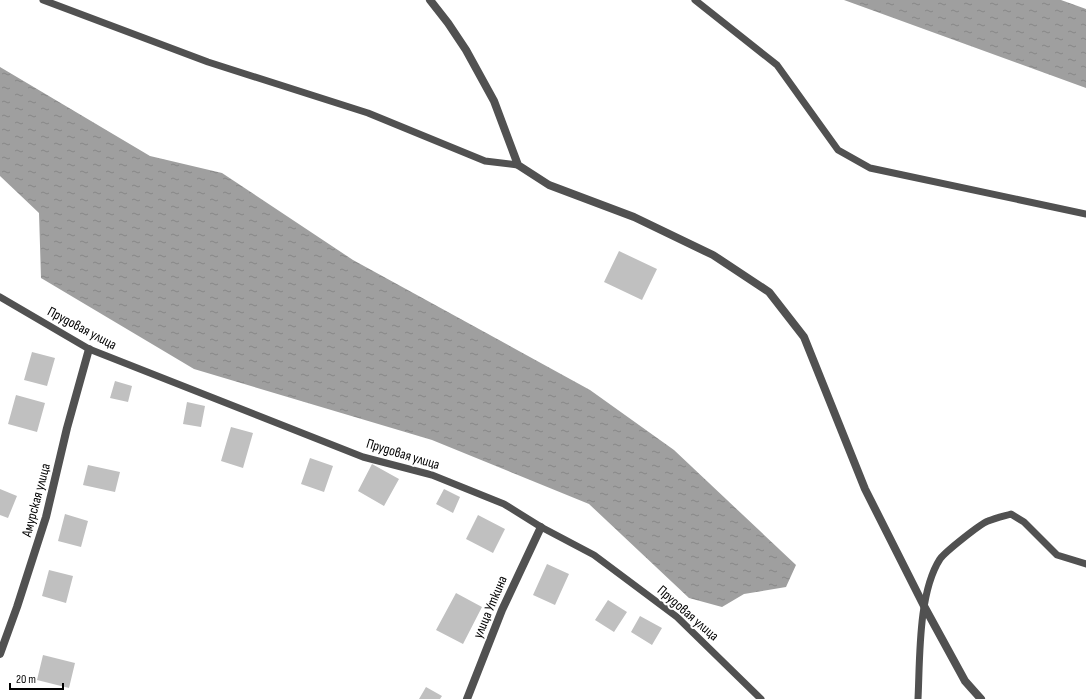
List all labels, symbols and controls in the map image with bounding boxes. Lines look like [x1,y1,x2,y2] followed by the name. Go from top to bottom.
[44,303,120,353] street label: Прудовая улица
[364,435,442,473] street label: Прудовая улица
[18,461,54,540] street label: Амурская улица
[469,573,511,641] street label: улица Уткина
[654,582,722,644] street label: Прудовая улица
[10,665,63,691] scale bar
[16,672,36,687] text: 20 m

